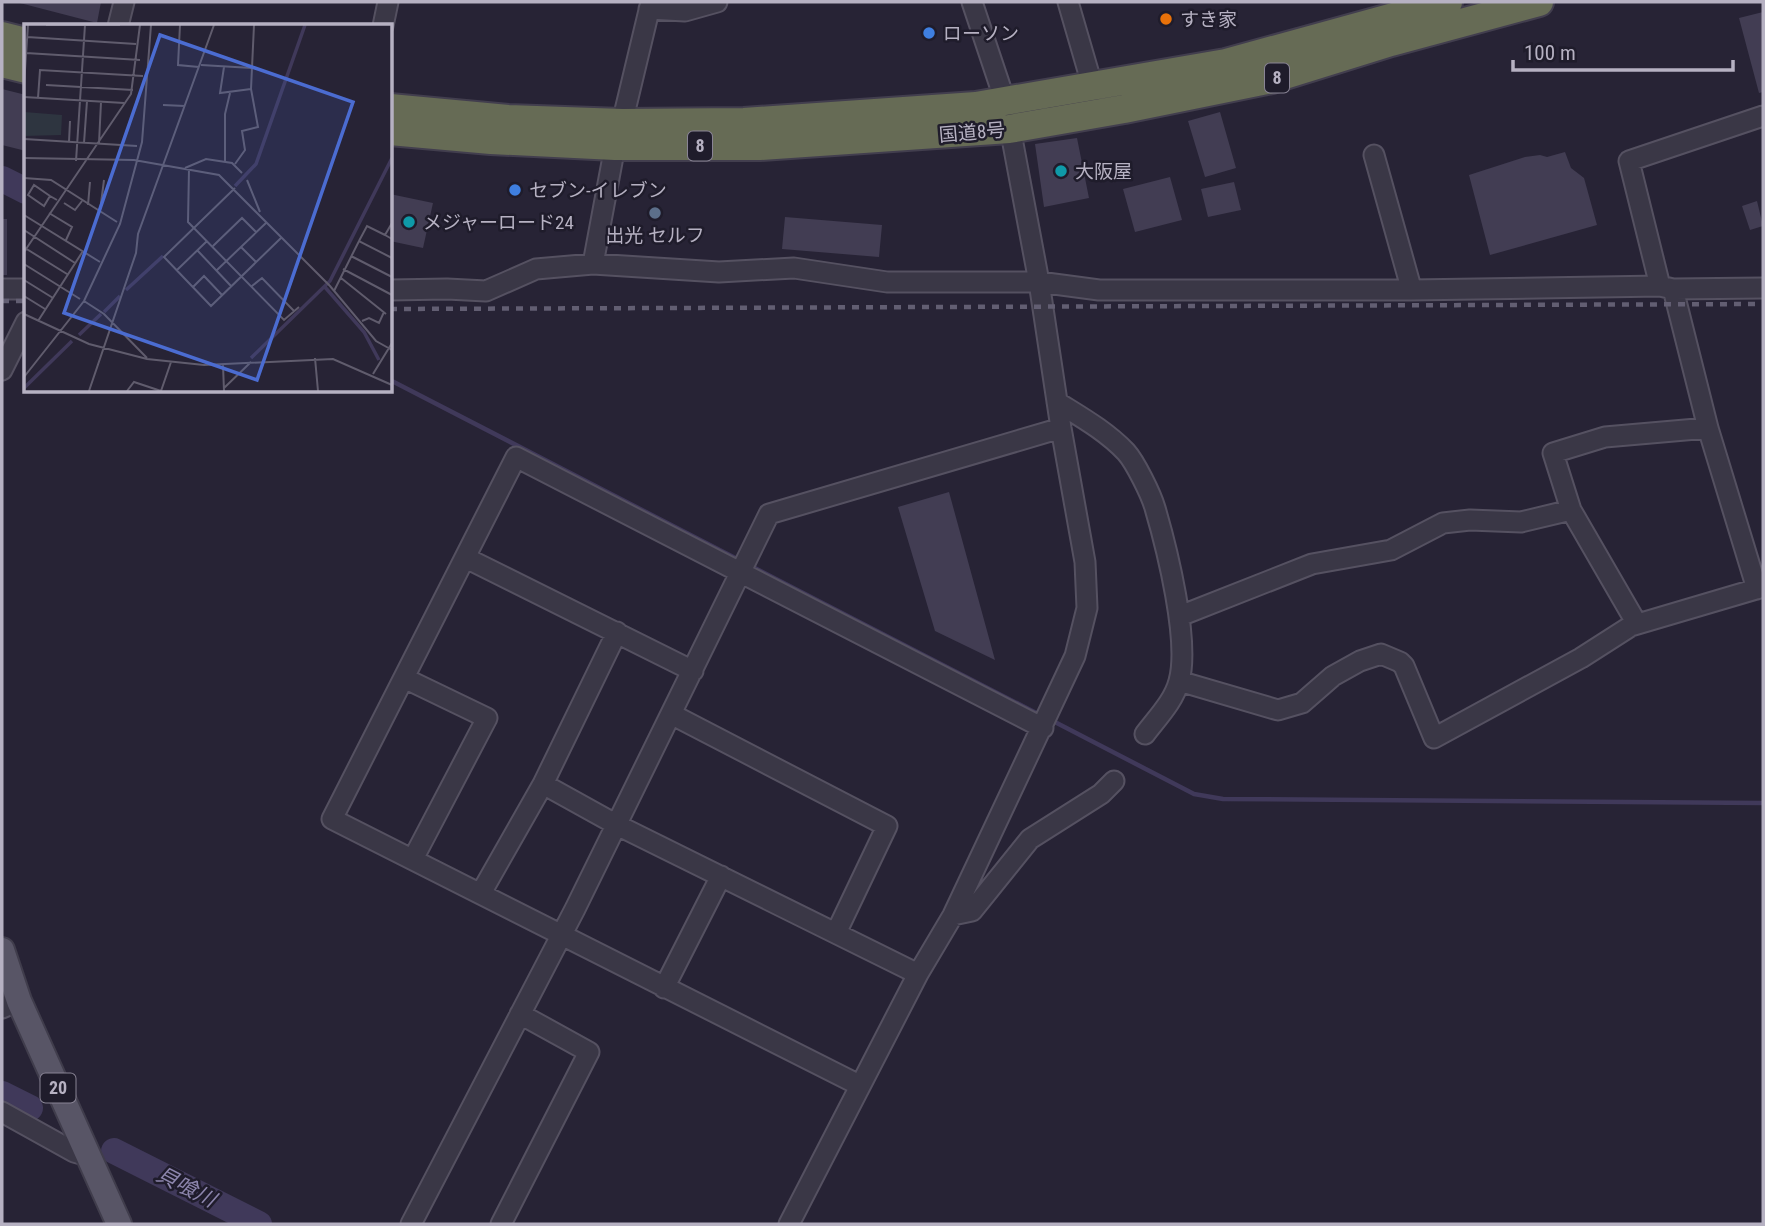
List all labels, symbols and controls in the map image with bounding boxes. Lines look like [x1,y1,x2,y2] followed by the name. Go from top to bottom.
[1180,8,1237,31] place label: すき家
[1158,11,1174,27] marker: すき家
[943,22,1019,45] place label: ローソン
[24,24,392,392] inset map
[921,25,937,41] marker: ローソン
[1513,28,1734,72] scale bar
[1524,41,1576,65] text: 100 m
[1265,64,1289,92] road number: 8
[938,118,1006,147] street label: 国道8号
[688,132,712,160] road number: 8
[1075,160,1132,183] place label: 大阪屋
[1053,163,1069,179] marker: 大阪屋
[529,179,667,202] place label: セブン-イレブン
[507,182,523,198] marker: セブン-イレブン
[647,205,663,221] marker: 出光 セルフ
[423,211,574,234] place label: メジャーロード24
[401,214,417,230] marker: メジャーロード24
[605,224,705,247] place label: 出光 セルフ
[41,1073,76,1102] road number: 20
[152,1162,221,1213] water label: 貝喰川

